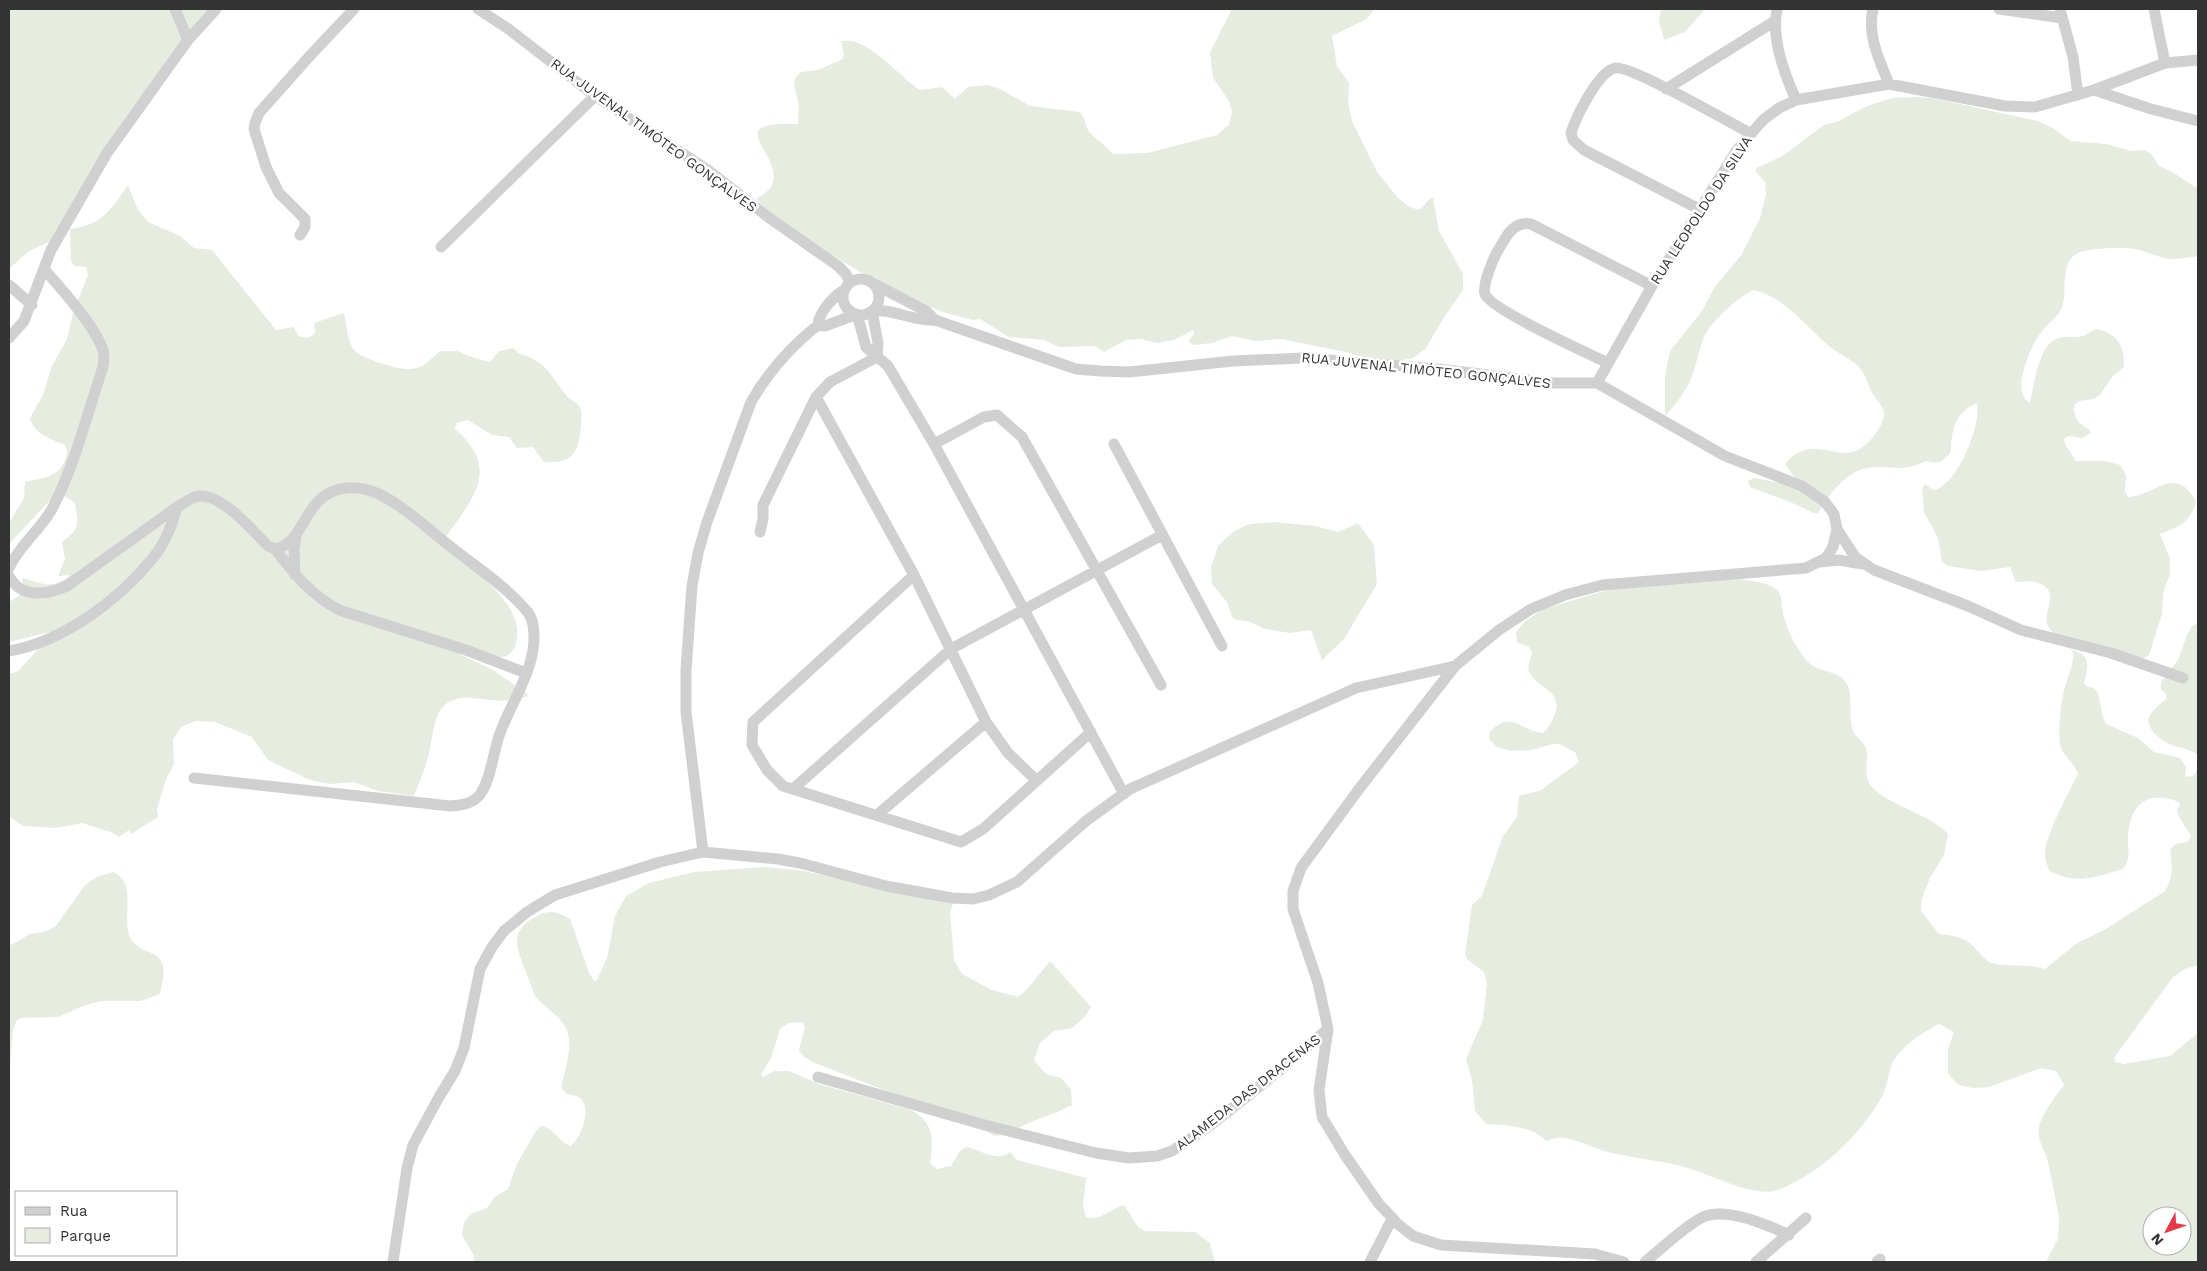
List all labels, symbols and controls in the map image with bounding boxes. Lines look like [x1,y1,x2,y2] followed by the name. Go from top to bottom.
[548,55,760,215] street label: RUA JUVENAL TIMÓTEO GONÇALVES
[1647,133,1755,287] street label: RUA LEOPOLDO DA SILVA
[1301,349,1551,391] street label: RUA JUVENAL TIMÓTEO GONÇALVES
[1173,1031,1323,1153] street label: ALAMEDA DAS DRACENAS
[15,1191,178,1256] legend
[60,1202,88,1220] text: Rua
[2142,1206,2192,1256] north arrow
[60,1227,111,1245] text: Parque
[2148,1230,2167,1249] text: N

